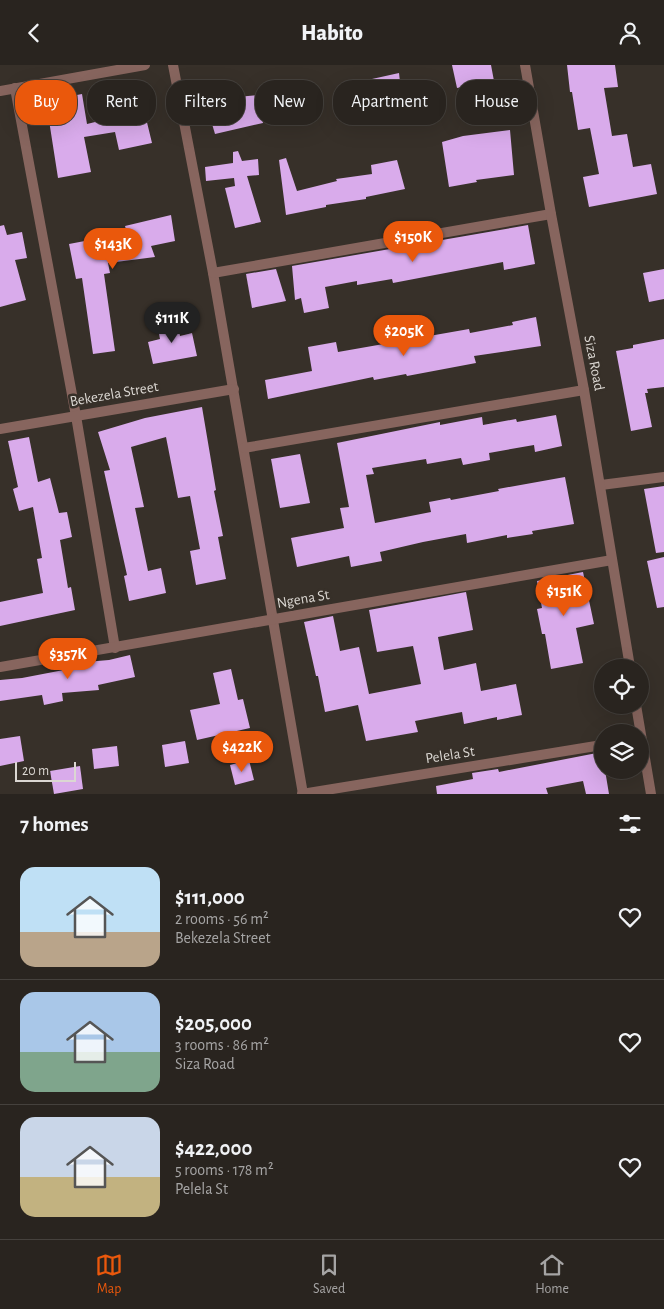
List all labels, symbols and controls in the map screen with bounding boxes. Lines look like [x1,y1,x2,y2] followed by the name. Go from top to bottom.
[20,19,48,47] icon: back
[616,19,644,47] icon: person
[301,22,363,44] text: Habito
[15,80,77,125] chip: Buy
[87,80,156,125] chip: Rent
[166,80,245,125] chip: Filters
[255,80,323,125] chip: New
[333,80,446,125] chip: Apartment
[456,80,537,125] chip: House
[378,221,448,263] pin: $150K
[78,227,148,270] pin: $143K
[394,229,432,245] text: $150K
[94,236,132,252] text: $143K
[137,301,207,344] pin: $111K
[155,310,189,326] text: $111K
[369,315,439,357] pin: $205K
[384,323,424,339] text: $205K
[581,334,607,392] street label: Siza Road
[69,379,160,409] street label: Bekezela Street
[529,575,599,617] pin: $151K
[547,583,581,599] text: $151K
[276,587,331,611] street label: Ngena St
[33,637,103,680] pin: $357K
[49,646,87,662] text: $357K
[594,659,649,779] map controls
[594,659,649,714] button: locate
[594,724,649,779] button: layers
[207,731,277,773] pin: $422K
[222,739,262,755] text: $422K
[424,744,476,766] street label: Pelela St
[15,759,76,782] scale bar
[22,764,49,778] text: 20 m
[616,810,644,838] icon: filters
[20,814,89,835] text: 7 homes
[60,887,120,947] icon: home
[175,887,245,908] text: $111,000
[616,903,644,931] icon: heart
[175,911,269,927] text: 2 rooms · 56 m²
[175,930,271,946] text: Bekezela Street
[60,1012,120,1072] icon: home
[175,1013,252,1034] text: $205,000
[616,1028,644,1056] icon: heart
[175,1037,269,1053] text: 3 rooms · 86 m²
[175,1056,235,1072] text: Siza Road
[60,1137,120,1197] icon: home
[175,1138,252,1159] text: $422,000
[616,1153,644,1181] icon: heart
[175,1162,273,1178] text: 5 rooms · 178 m²
[175,1181,228,1197] text: Pelela St
[95,1251,123,1298] tab: Map
[313,1251,345,1298] tab: Saved
[535,1251,569,1298] tab: Home

